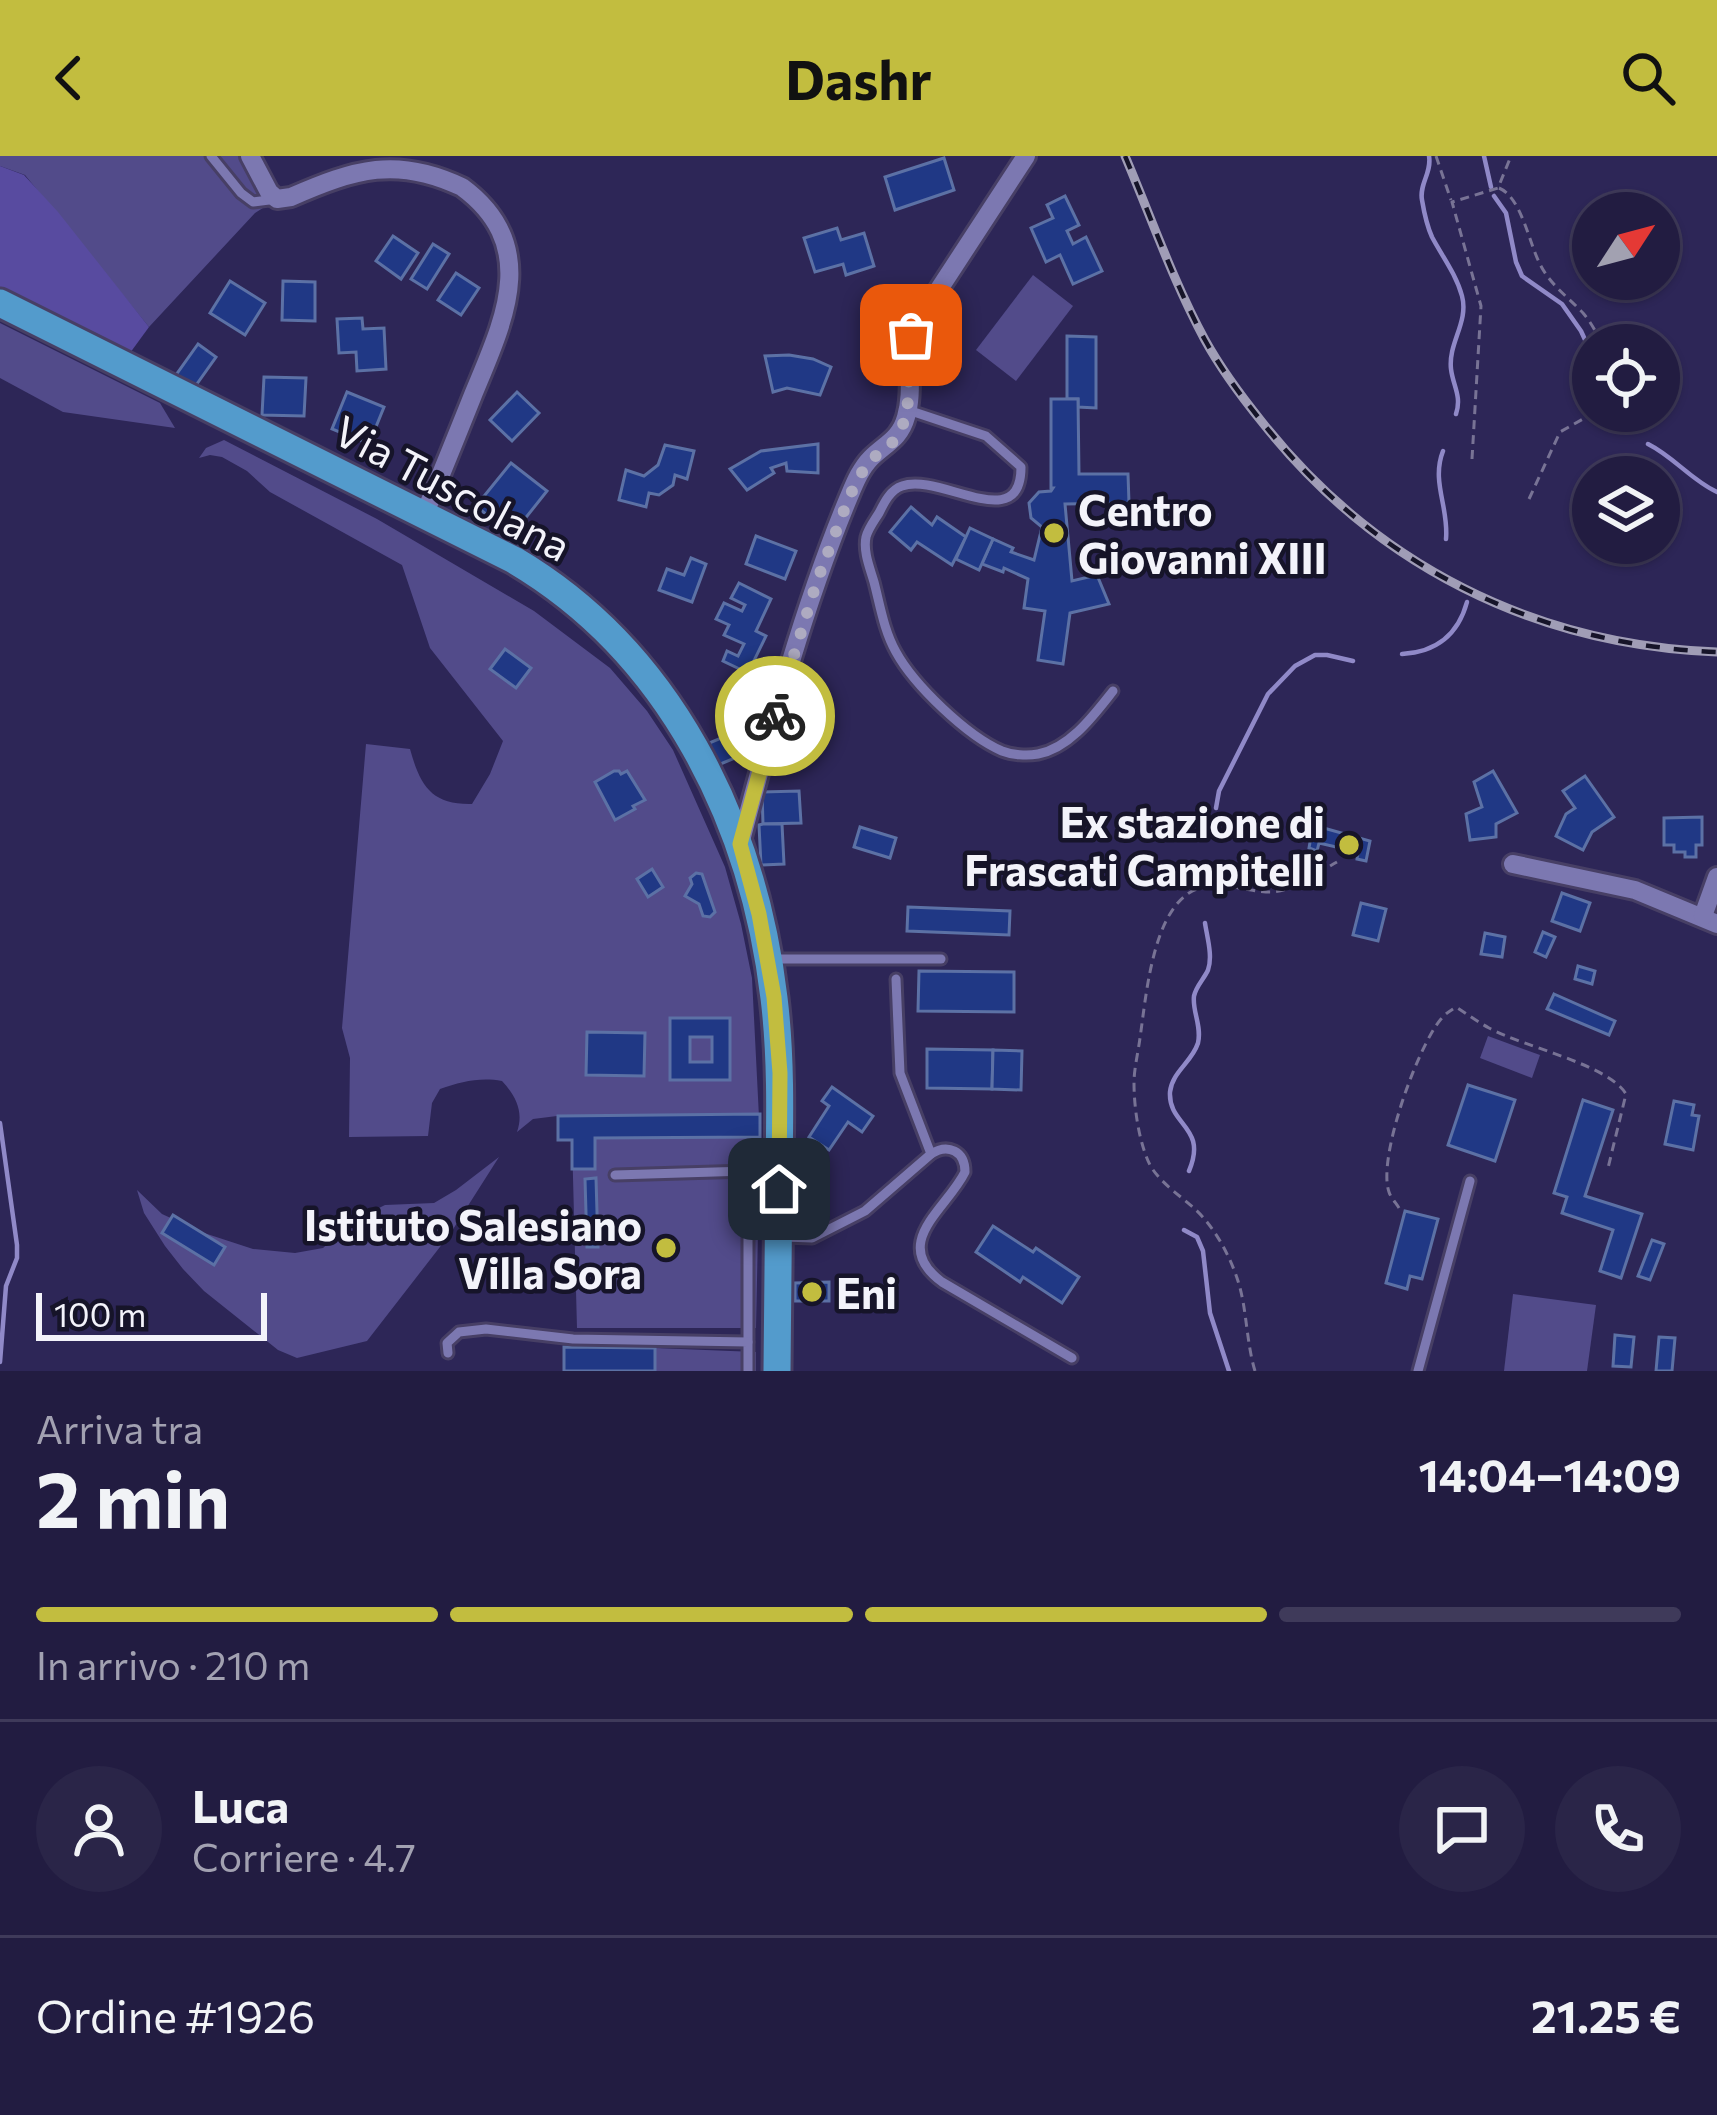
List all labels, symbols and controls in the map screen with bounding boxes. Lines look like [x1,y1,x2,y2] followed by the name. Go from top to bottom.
[36,45,102,111] icon: back
[785,45,932,111] text: Dashr
[1615,45,1681,111] icon: search
[1572,192,1680,300] north arrow
[1572,192,1680,564] map controls
[860,284,962,386] pin
[878,302,944,368] icon: bag
[1572,324,1680,432] button: locate
[326,403,580,571] street label: Via Tuscolana
[1572,456,1680,564] button: layers
[1078,483,1327,583] place label: Centro Giovanni XIII
[1041,520,1067,546] marker: Centro Giovanni XIII
[715,656,835,776] courier
[742,683,808,749] icon: bike
[964,795,1325,895] place label: Ex stazione di Frascati Campitelli
[1336,832,1362,858] marker: Ex stazione di Frascati Campitelli
[728,1138,830,1240] pin
[746,1156,812,1222] icon: home
[304,1198,642,1298] place label: Istituto Salesiano Villa Sora
[653,1235,679,1261] marker: Istituto Salesiano Villa Sora
[836,1266,897,1318] place label: Eni
[799,1279,825,1305] marker: Eni
[36,1287,267,1340] scale bar
[54,1293,146,1334] text: 100 m
[36,1404,203,1452] text: Arriva tra
[1418,1446,1681,1501] text: 14:04–14:09
[36,1449,230,1544] text: 2 min
[36,1640,310,1688] text: In arrivo · 210 m
[36,1766,162,1892] button: person
[1399,1766,1525,1892] button: chat
[1555,1766,1681,1892] button: phone
[192,1777,289,1832] text: Luca
[192,1832,416,1880] text: Corriere · 4.7
[36,1987,315,2042] text: Ordine #1926
[1531,1987,1681,2042] text: 21.25 €

